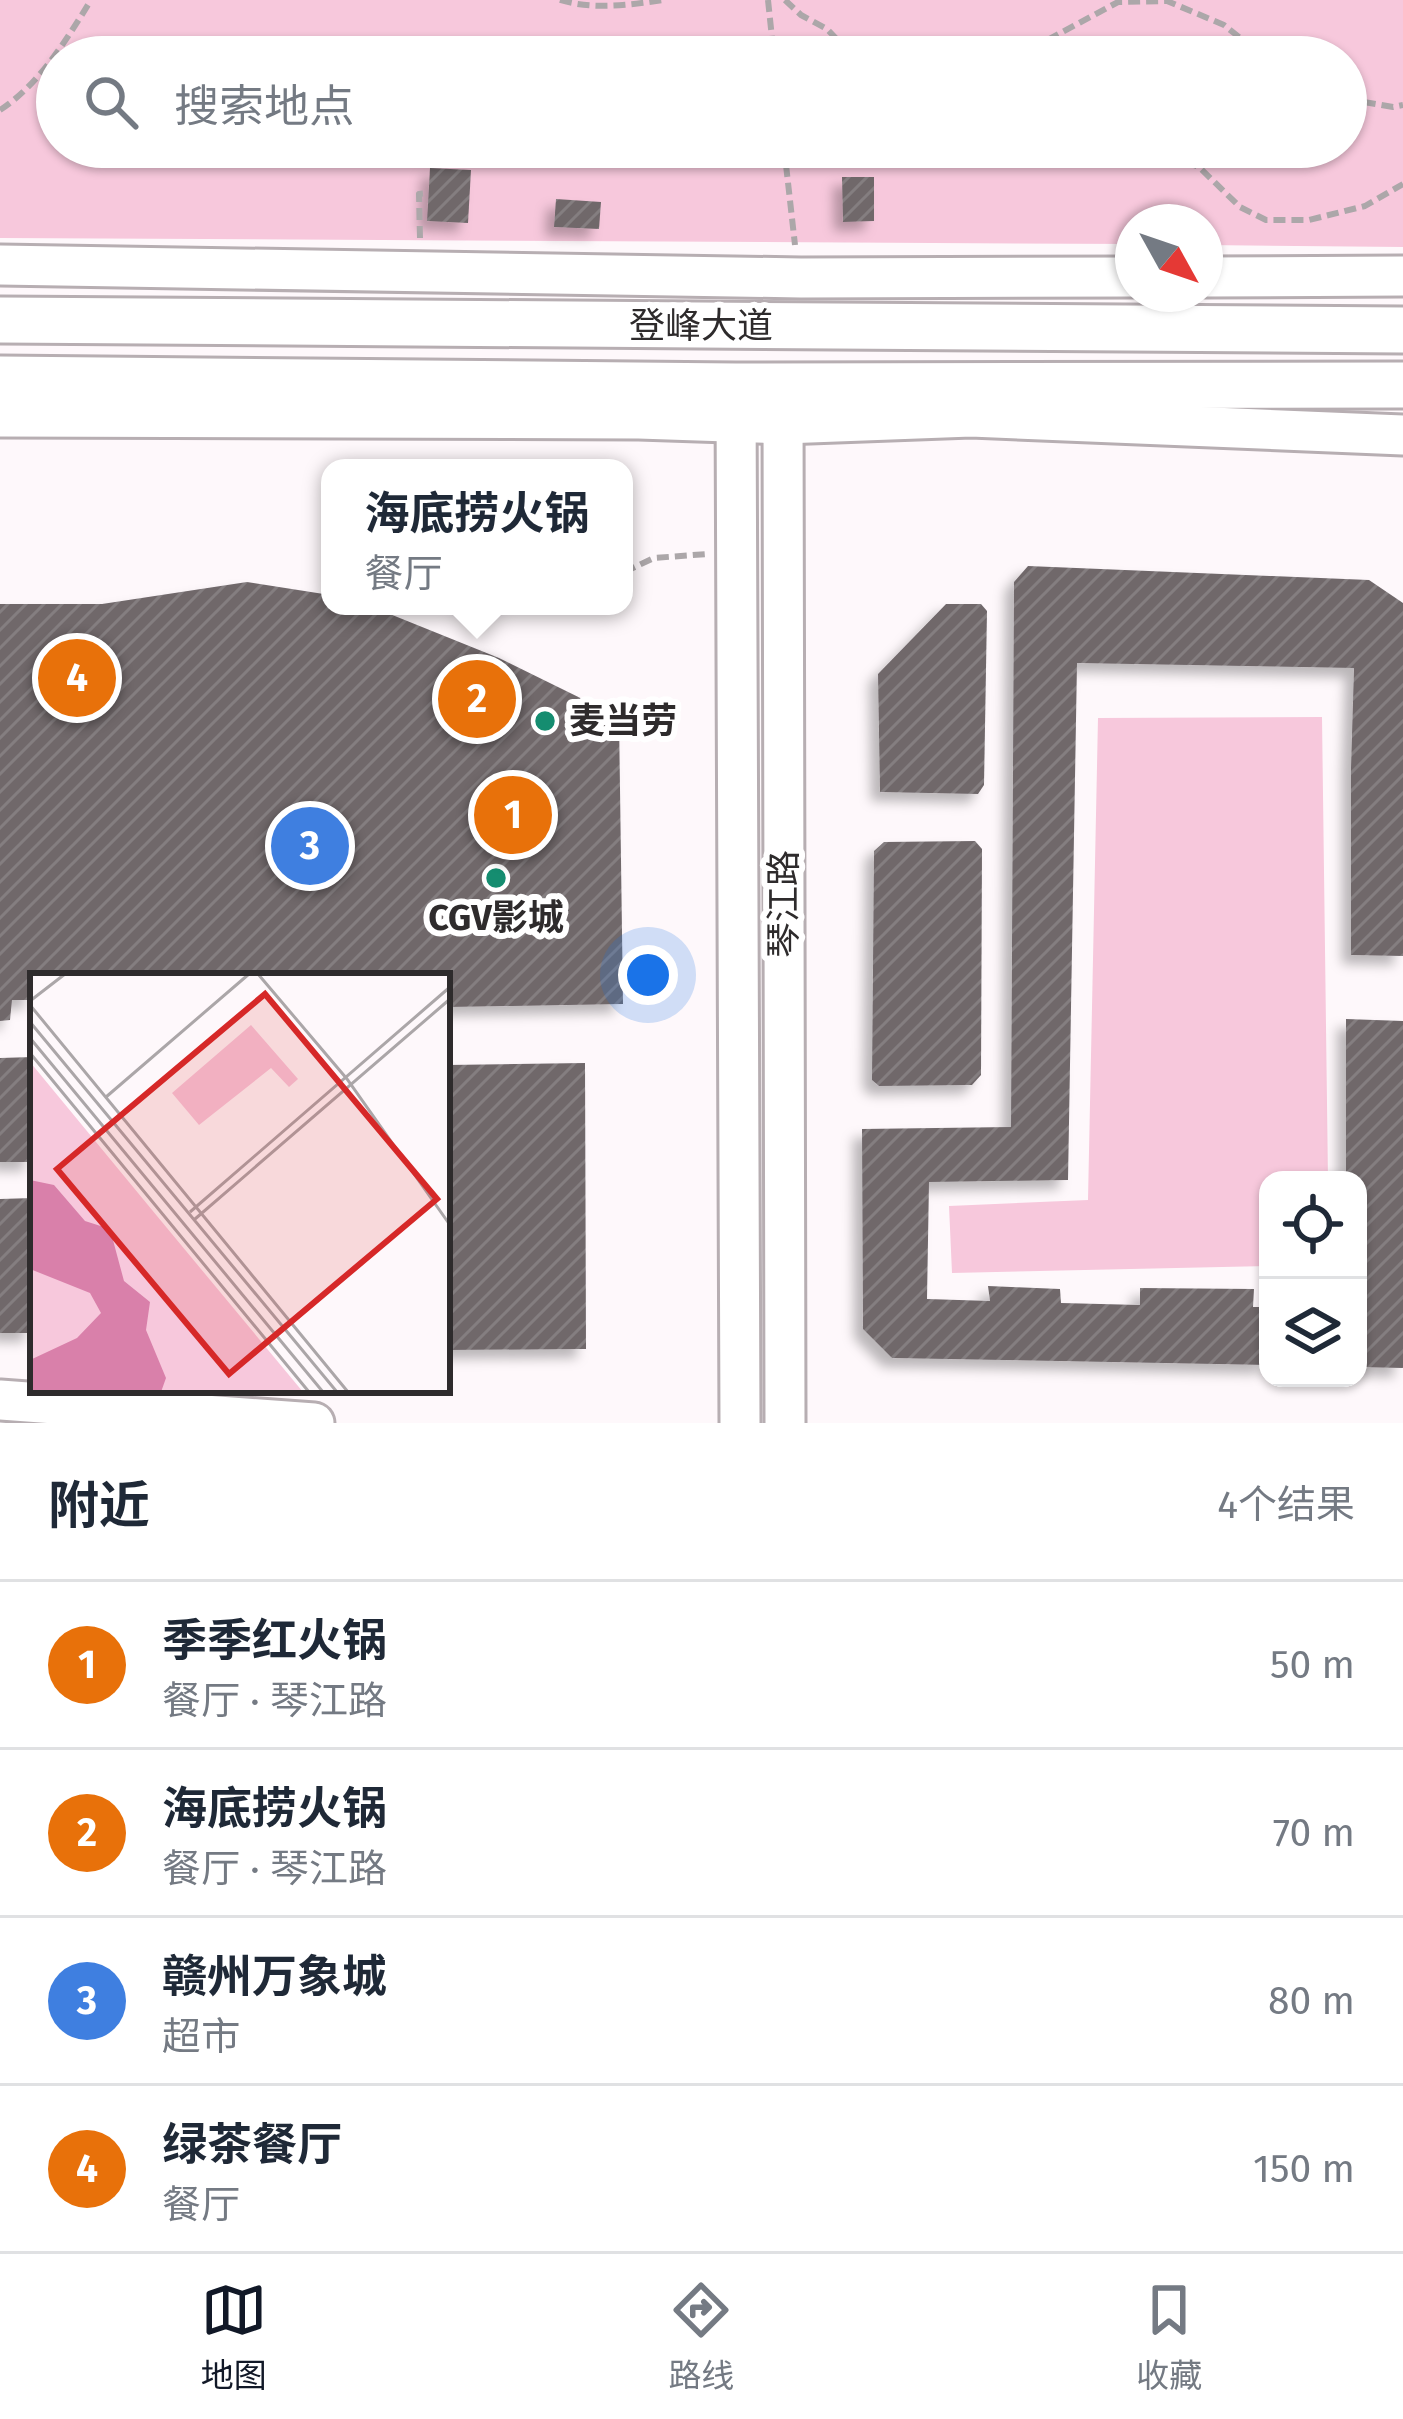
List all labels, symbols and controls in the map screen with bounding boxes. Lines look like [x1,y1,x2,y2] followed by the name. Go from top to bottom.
[36,36,1367,168] search box
[78,69,144,135] icon: search
[174,80,354,134] text: 搜索地点
[1115,204,1223,312] north arrow
[629,304,773,348] street label: 登峰大道
[321,459,633,615] popup
[364,487,590,541] text: 海底捞火锅
[364,551,443,597] text: 餐厅
[38,633,116,723] pin: 4
[438,654,516,744] pin: 2
[569,699,677,743] place label: 麦当劳
[532,708,558,734] marker: 麦当劳
[474,770,552,860] pin: 1
[271,801,349,891] pin: 3
[762,850,806,958] street label: 琴江路
[483,865,509,891] marker: CGV影城
[428,896,564,940] place label: CGV影城
[618,945,678,1005] your location
[30,973,450,1393] inset map
[1259,1171,1367,1387] map controls
[1259,1171,1367,1279] button: locate
[1259,1279,1367,1387] button: layers
[48,1475,150,1537] text: 附近
[1217,1482,1355,1528] text: 4个结果
[162,1614,387,1668] text: 季季红火锅
[78,1642,96,1688] text: 1
[1270,1642,1355,1688] text: 50 m
[162,1678,387,1724] text: 餐厅 · 琴江路
[162,1782,387,1836] text: 海底捞火锅
[77,1810,97,1856] text: 2
[1273,1810,1355,1856] text: 70 m
[162,1846,387,1892] text: 餐厅 · 琴江路
[162,1950,387,2004] text: 赣州万象城
[77,1978,97,2024] text: 3
[1268,1978,1355,2024] text: 80 m
[162,2014,240,2060] text: 超市
[162,2118,342,2172] text: 绿茶餐厅
[76,2146,98,2192] text: 4
[1253,2146,1355,2192] text: 150 m
[162,2182,240,2228] text: 餐厅
[201,2277,267,2397] tab: 地图
[668,2277,734,2397] tab: 路线
[1136,2277,1202,2397] tab: 收藏

